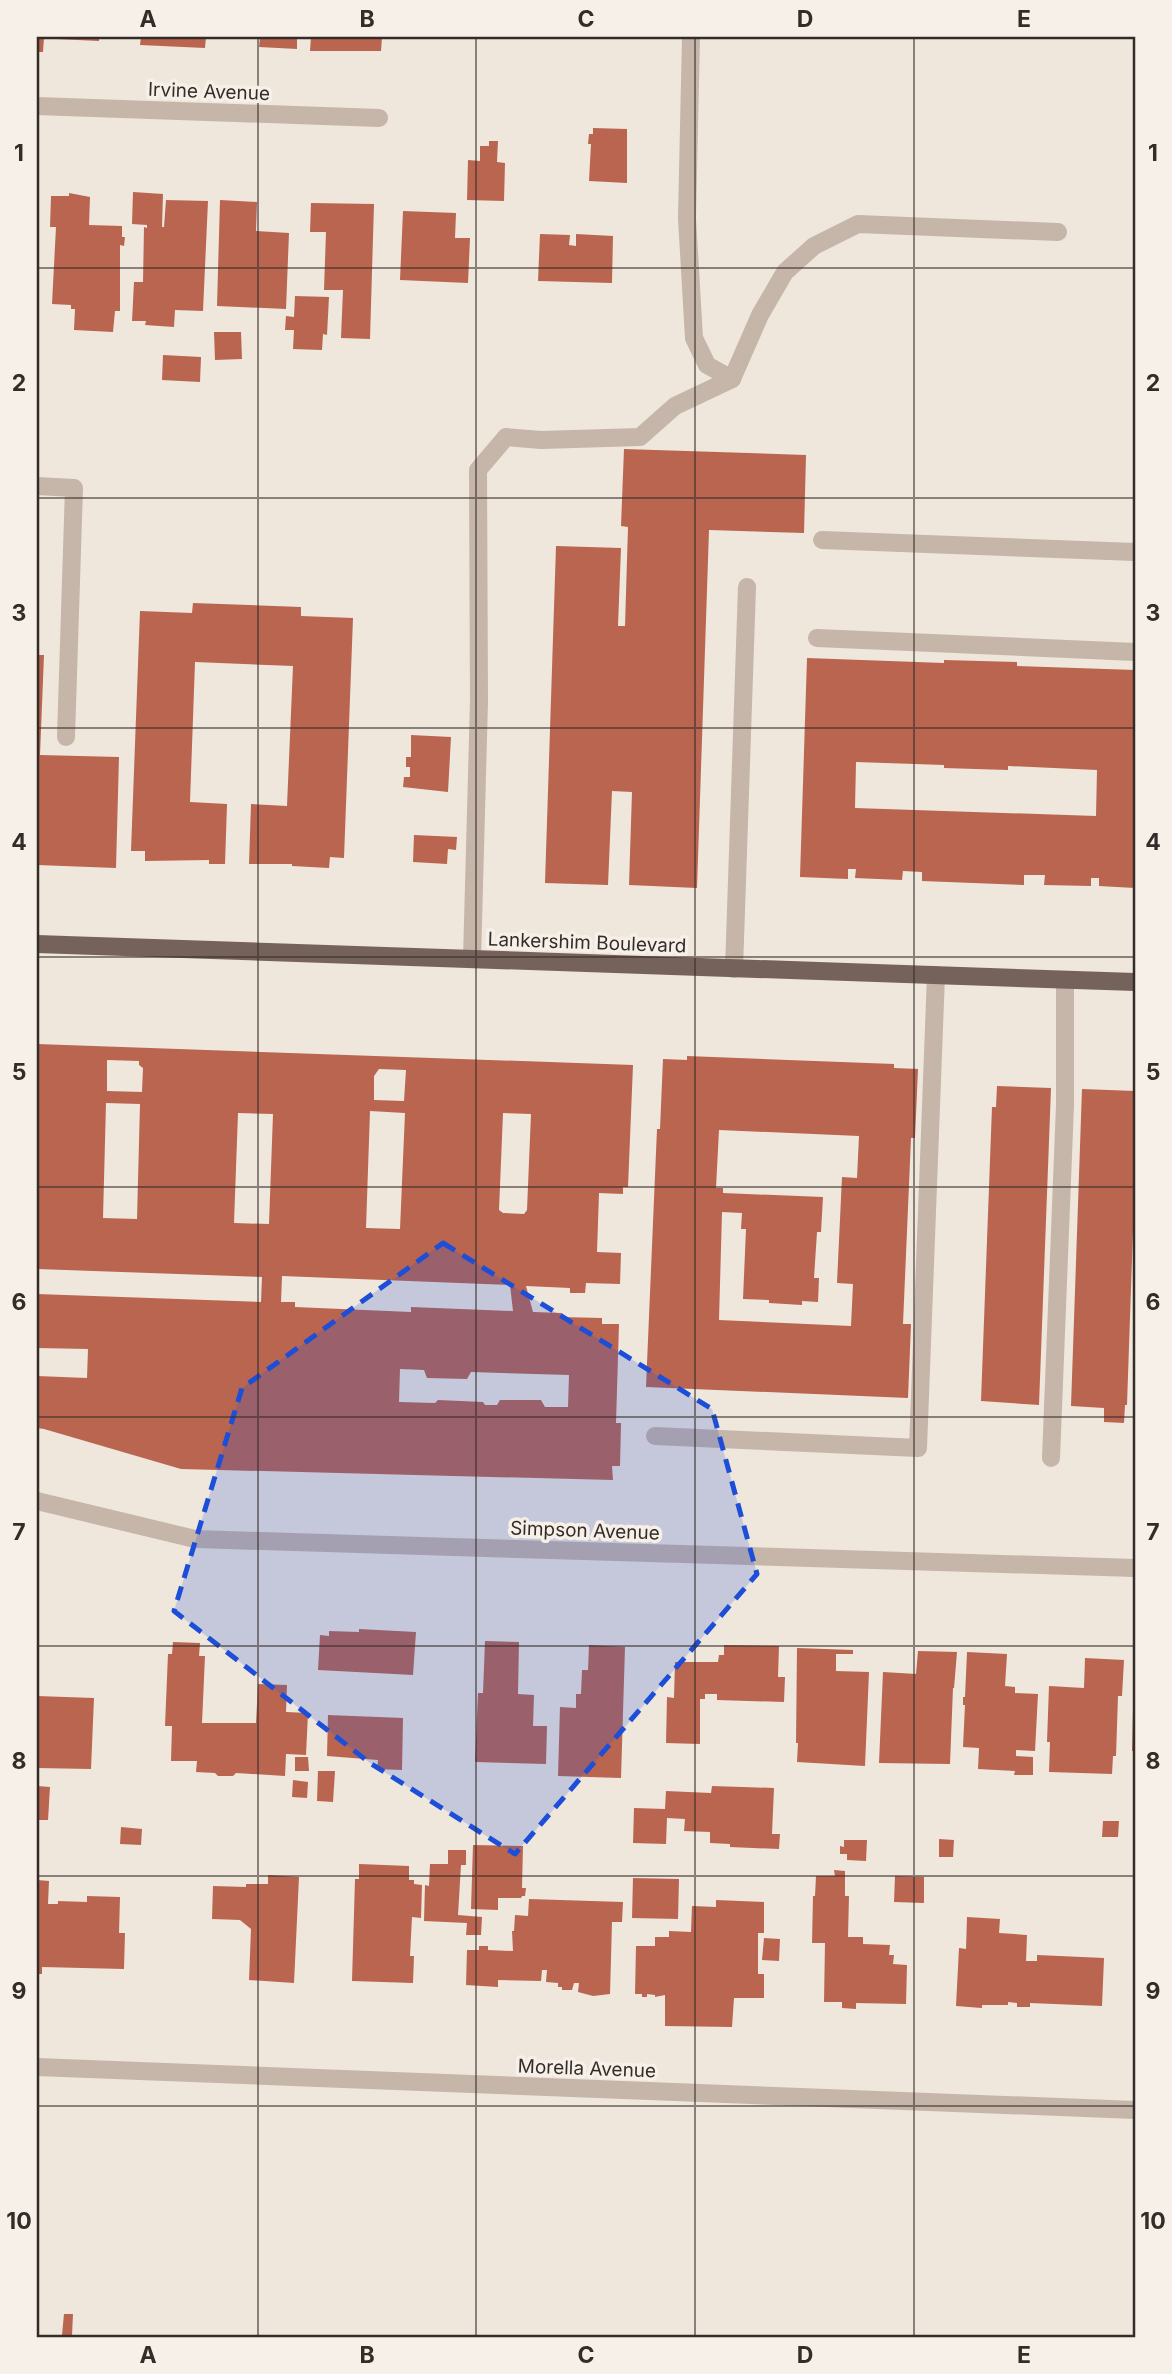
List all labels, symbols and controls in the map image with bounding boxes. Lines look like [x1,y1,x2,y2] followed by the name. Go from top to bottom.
[139,5,157,33] text: A
[359,5,375,33] text: B
[577,5,595,33] text: C
[797,5,813,33] text: D
[1017,5,1031,33] text: E
[148,78,270,105] street label: Irvine Avenue
[14,139,24,167] text: 1
[1148,139,1158,167] text: 1
[12,369,26,397] text: 2
[1146,369,1160,397] text: 2
[12,599,26,627] text: 3
[1146,599,1160,627] text: 3
[11,828,27,856] text: 4
[1145,828,1161,856] text: 4
[487,928,687,957] street label: Lankershim Boulevard
[12,1058,26,1086] text: 5
[1146,1058,1160,1086] text: 5
[12,1288,26,1316] text: 6
[1146,1288,1160,1316] text: 6
[510,1516,660,1545] street label: Simpson Avenue
[12,1518,26,1546] text: 7
[1146,1518,1160,1546] text: 7
[12,1747,26,1775] text: 8
[1146,1747,1160,1775] text: 8
[12,1977,26,2005] text: 9
[1146,1977,1160,2005] text: 9
[517,2055,657,2082] street label: Morella Avenue
[6,2207,32,2235] text: 10
[1140,2207,1166,2235] text: 10
[139,2341,157,2369] text: A
[359,2341,375,2369] text: B
[577,2341,595,2369] text: C
[797,2341,813,2369] text: D
[1017,2341,1031,2369] text: E

